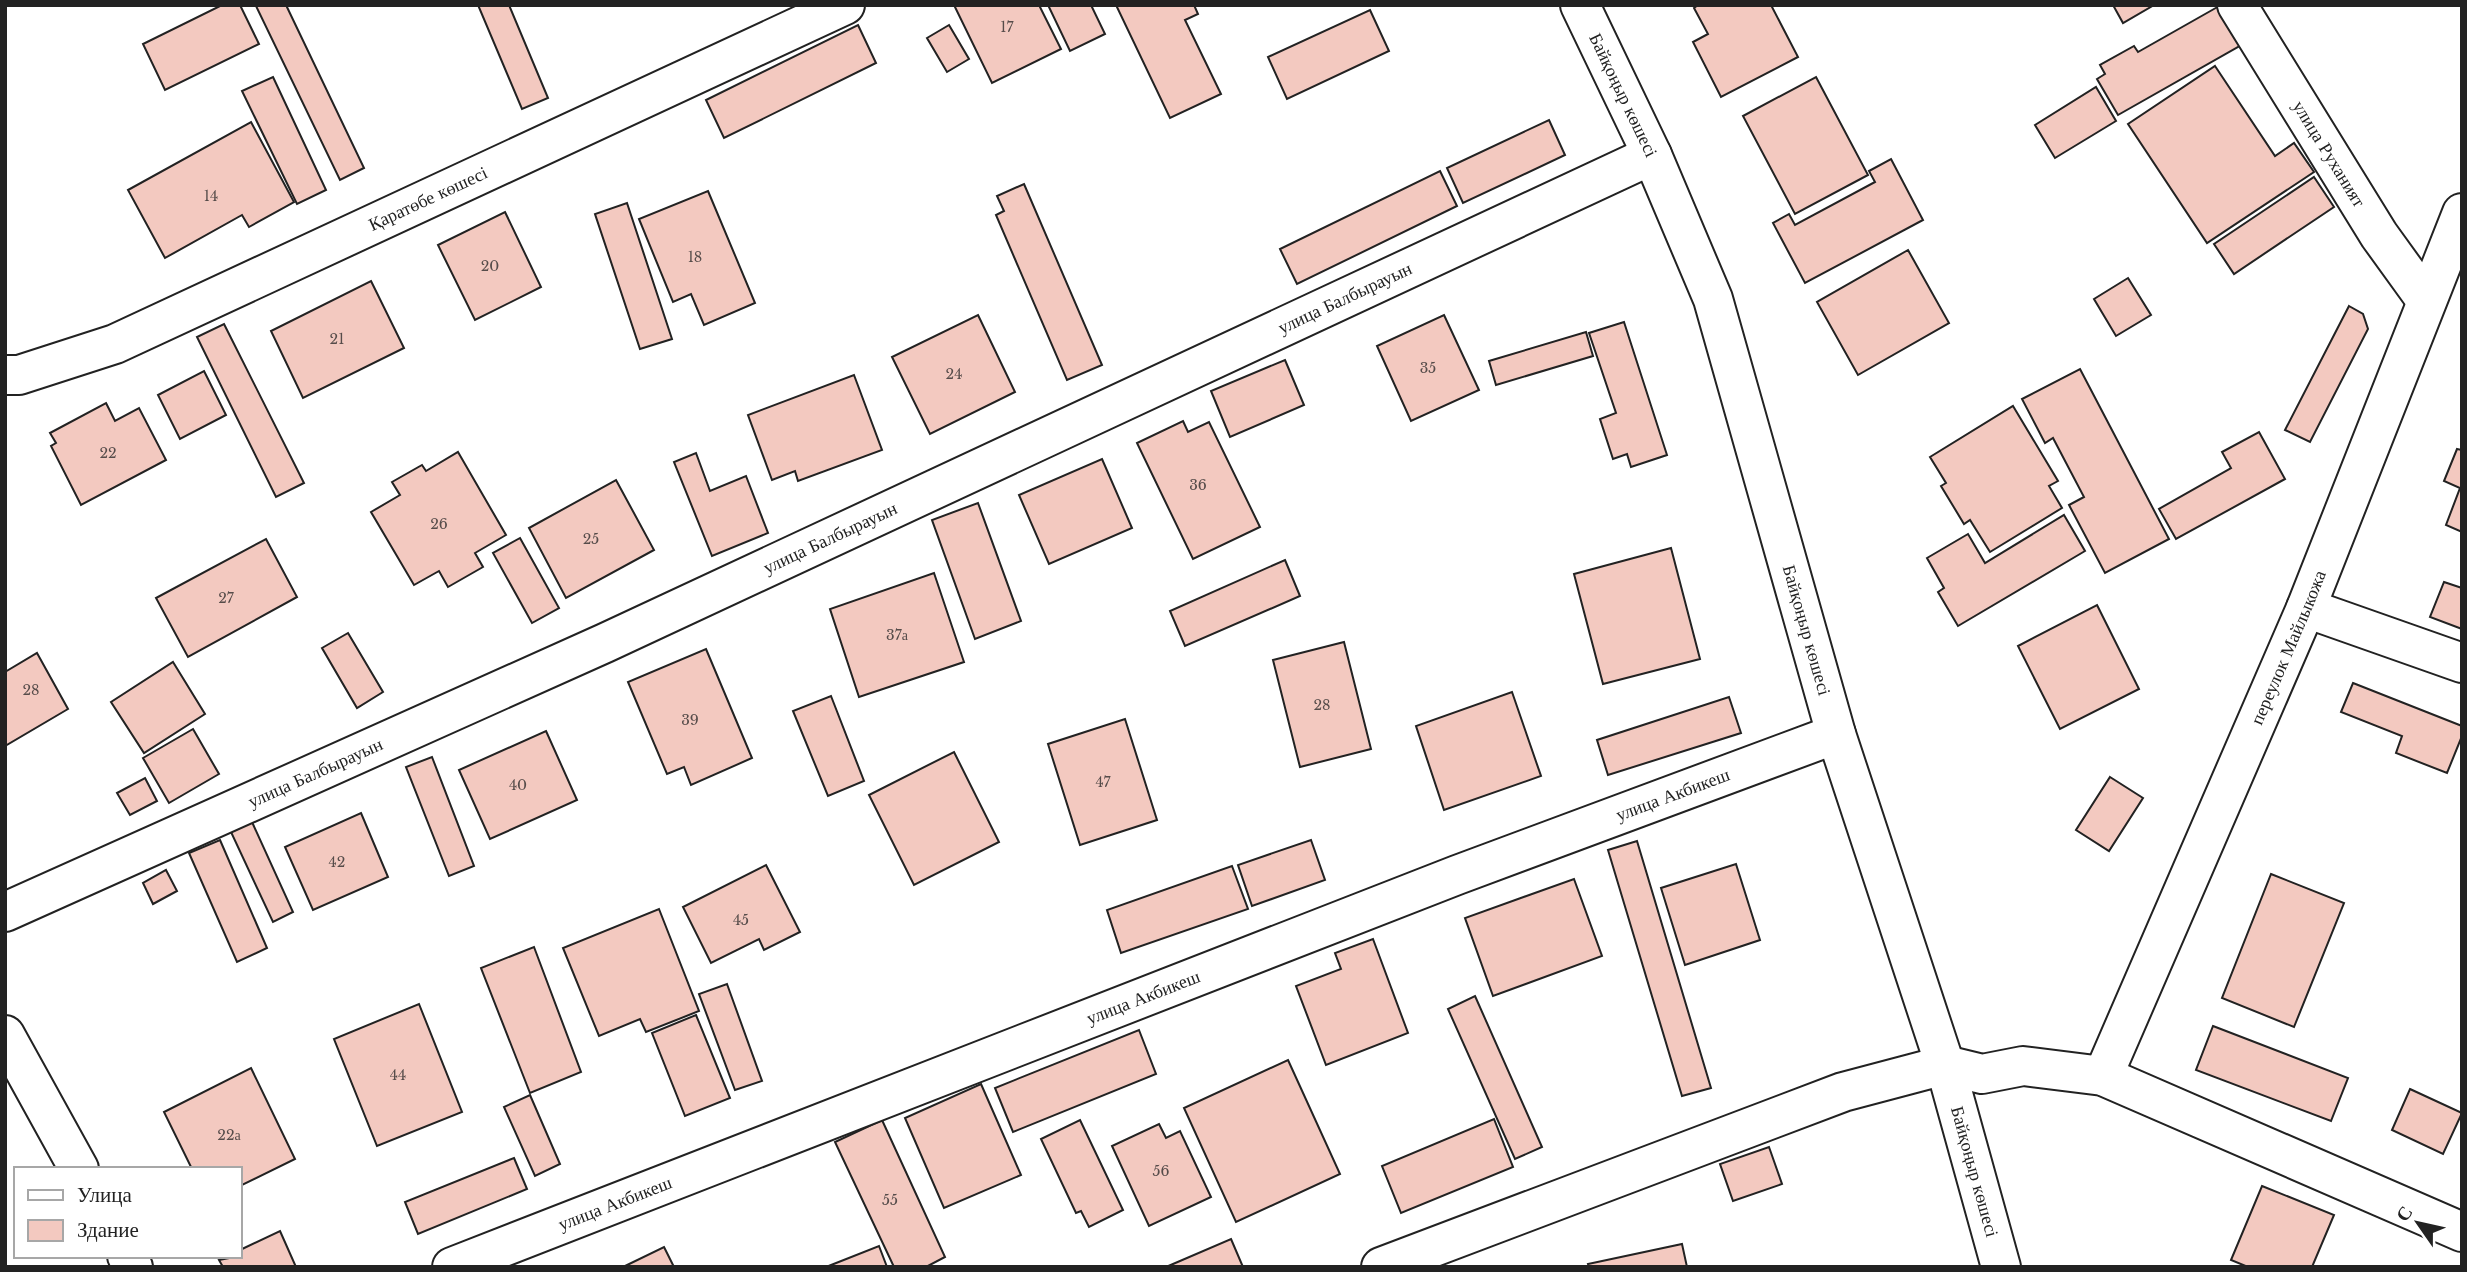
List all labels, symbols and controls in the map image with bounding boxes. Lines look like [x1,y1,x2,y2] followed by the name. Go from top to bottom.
[1000,18,1015,36] house number: 17
[1584,30,1662,161] street label: Байқоңыр көшесі
[2288,97,2370,211] street label: улица Руханият
[365,162,491,236] street label: Қаратөбе көшесі
[204,187,218,205] house number: 14
[688,248,702,266] house number: 18
[481,257,499,275] house number: 20
[1275,257,1416,339] street label: улица Балбырауын
[330,330,344,348] house number: 21
[1420,359,1436,377] house number: 35
[946,365,962,383] house number: 24
[99,444,117,462] house number: 22
[1189,476,1207,494] house number: 36
[760,497,901,579] street label: улица Балбырауын
[430,515,448,533] house number: 26
[583,530,599,548] house number: 25
[1778,562,1836,698] street label: Байқоңыр көшесі
[2246,567,2331,728] street label: переулок Майлыкожа
[218,589,235,607] house number: 27
[886,626,909,644] house number: 37а
[22,681,40,699] house number: 28
[1313,696,1331,714] house number: 28
[681,711,699,729] house number: 39
[244,733,386,813] street label: улица Балбырауын
[1613,763,1733,826] street label: улица Акбикеш
[1095,773,1112,791] house number: 47
[509,776,527,794] house number: 40
[329,853,345,871] house number: 42
[733,911,749,929] house number: 45
[1083,965,1203,1029] street label: улица Акбикеш
[390,1066,406,1084] house number: 44
[1946,1104,2003,1240] street label: Байқоңыр көшесі
[217,1126,242,1144] house number: 22а
[1153,1162,1169,1180] house number: 56
[14,1167,242,1258] legend
[555,1171,675,1235] street label: улица Акбикеш
[77,1182,132,1208] text: Улица
[2383,1188,2453,1258] north arrow
[882,1191,898,1209] house number: 55
[2391,1202,2418,1226] text: С
[77,1217,139,1243] text: Здание

